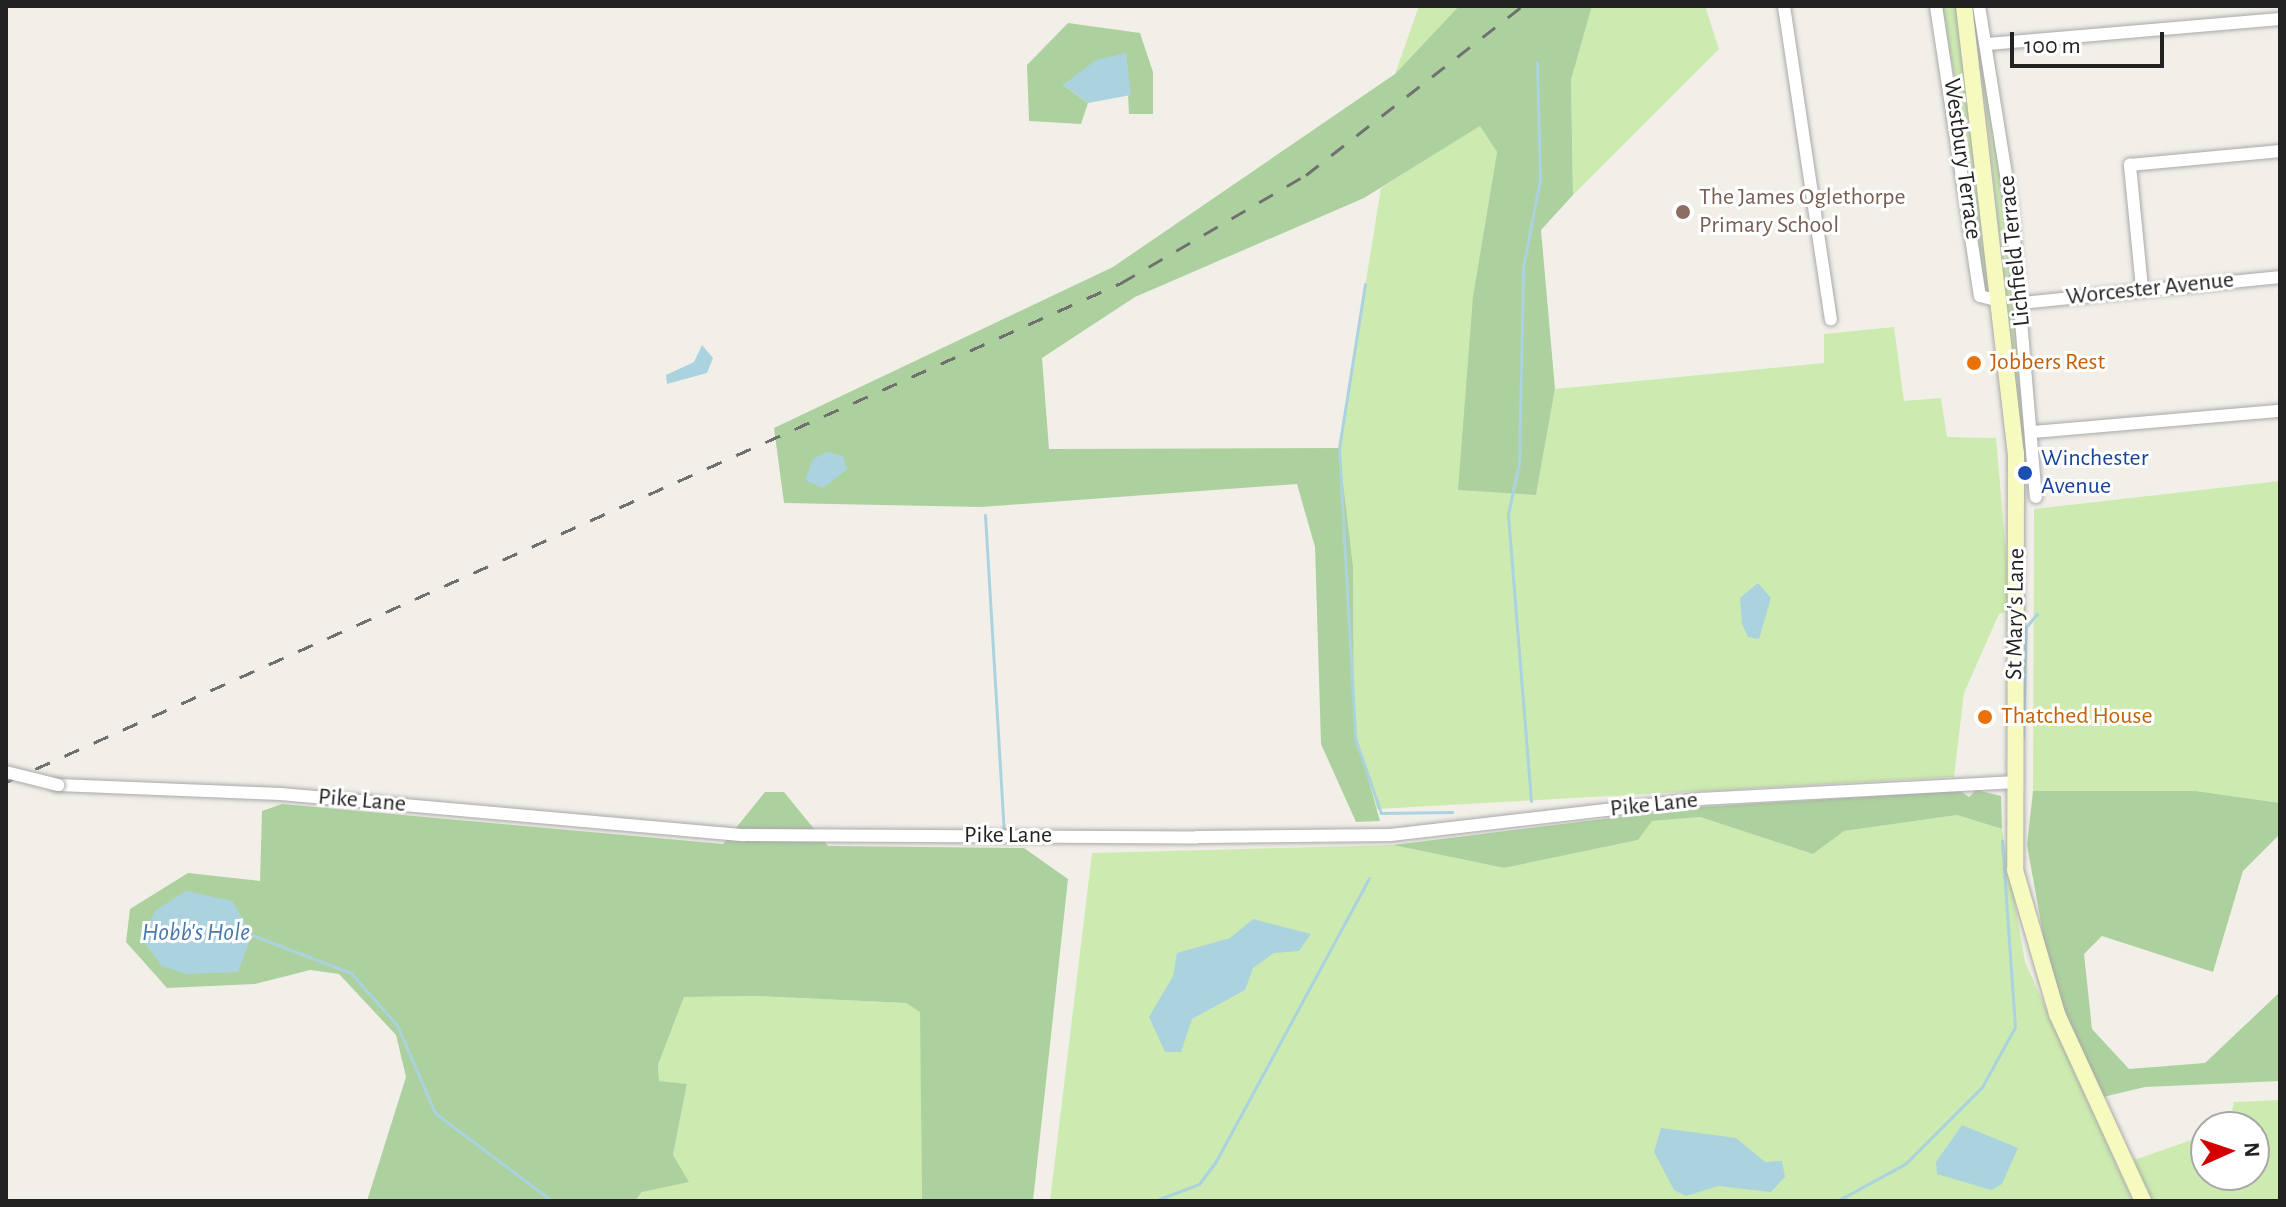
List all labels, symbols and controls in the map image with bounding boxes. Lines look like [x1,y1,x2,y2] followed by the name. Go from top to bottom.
[2014,16,2168,66] scale bar
[2024,34,2081,58] text: 100 m
[1936,77,1988,241] street label: Westbury Terrace
[1993,174,2037,328] street label: Lichfield Terrace
[1699,184,1906,240] place label: The James Oglethorpe Primary School
[1674,203,1692,221] marker: The James Oglethorpe Primary School
[2065,266,2235,312] street label: Worcester Avenue
[1990,349,2105,377] place label: Jobbers Rest
[1965,354,1983,372] marker: Jobbers Rest
[2041,445,2148,501] place label: Winchester Avenue
[2016,464,2034,482] marker: Winchester Avenue
[2000,548,2032,680] street label: St Mary's Lane
[2001,703,2152,731] place label: Thatched House
[1976,708,1994,726] marker: Thatched House
[317,783,407,819] street label: Pike Lane
[1609,786,1699,824] street label: Pike Lane
[964,822,1052,850] street label: Pike Lane
[142,917,250,949] water label: Hobb's Hole
[2190,1111,2270,1191] north arrow
[2241,1142,2263,1158] text: N

